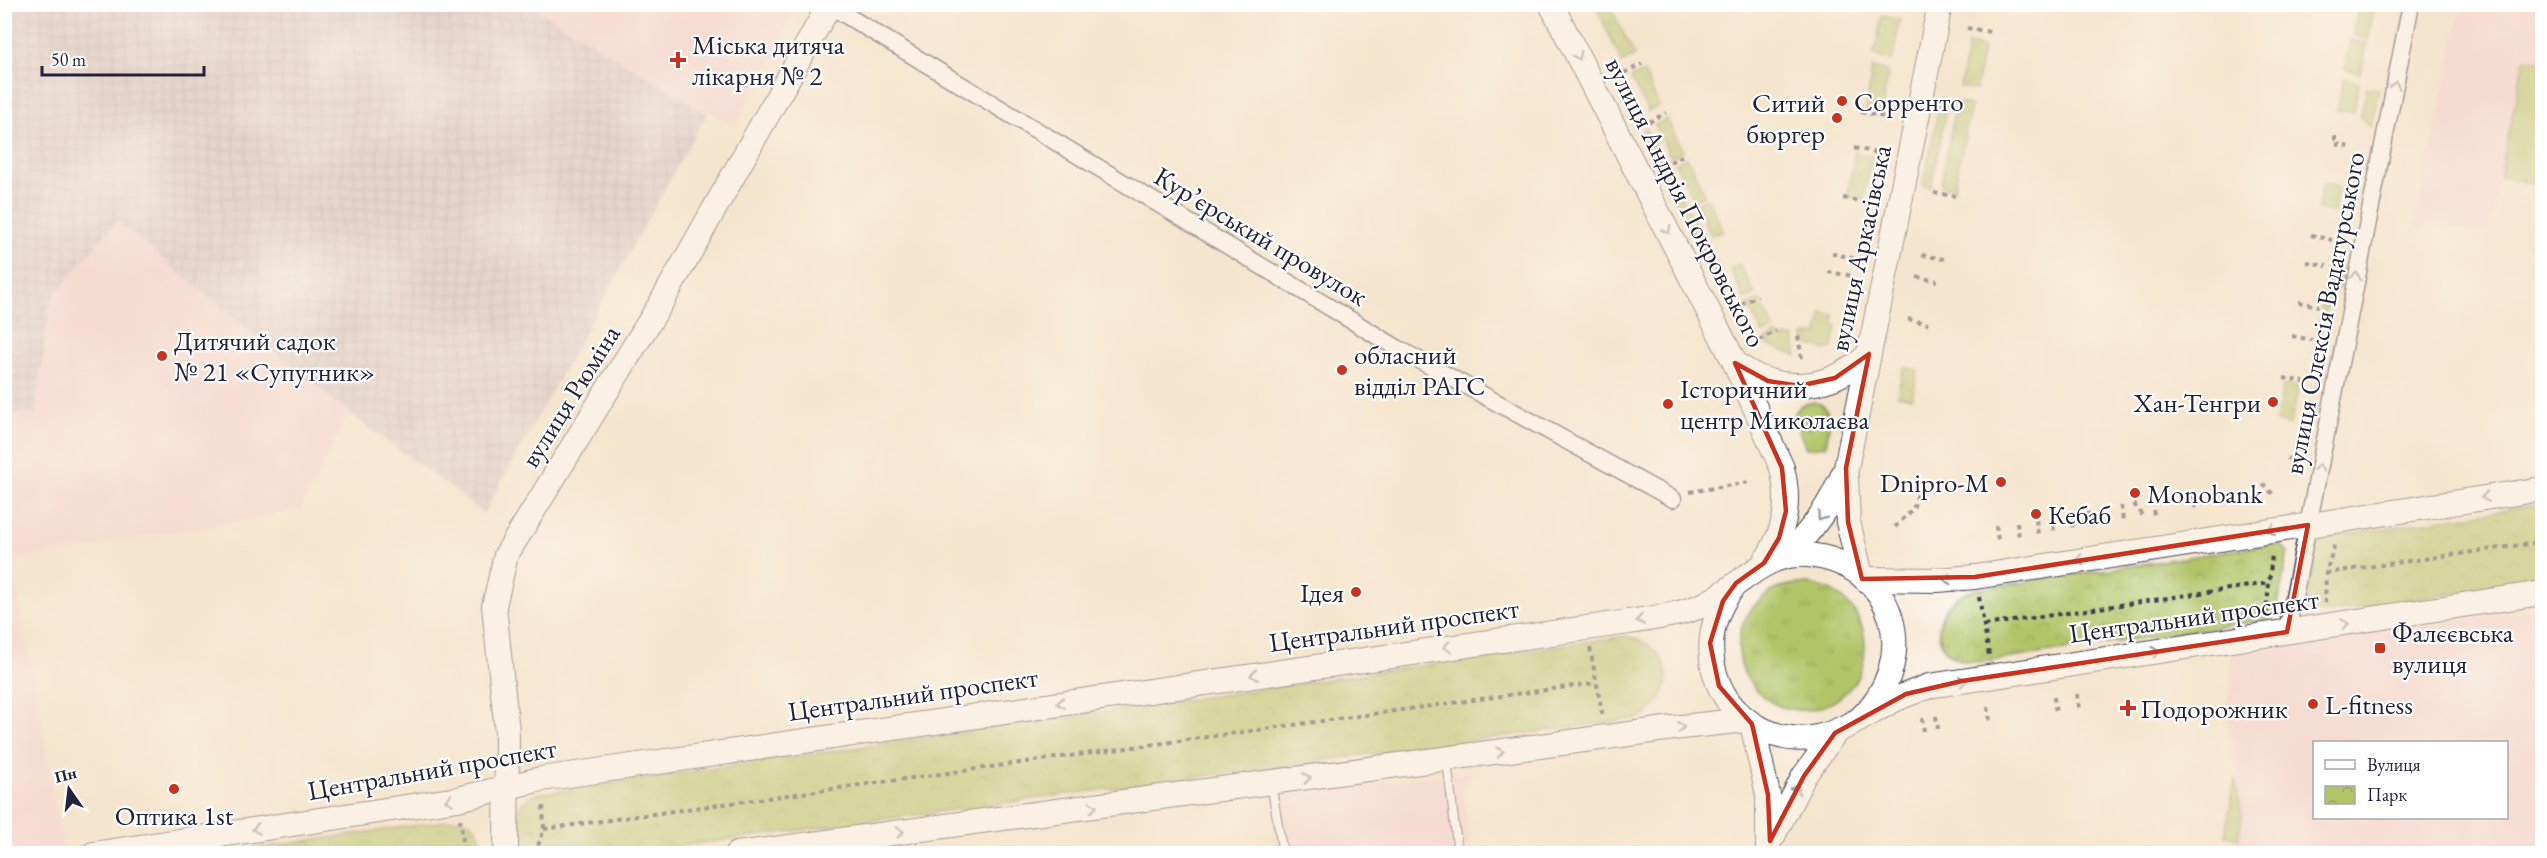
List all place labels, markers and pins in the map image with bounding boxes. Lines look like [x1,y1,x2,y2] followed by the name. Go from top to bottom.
[692,27,845,93] place label: Міська дитяча лікарня № 2
[669,51,687,69] marker: Міська дитяча лікарня № 2
[1854,84,1964,119] place label: Сорренто
[1746,85,1825,151] place label: Ситий бюргер
[1835,94,1849,108] marker: Сорренто
[1830,111,1844,125] marker: Ситий бюргер
[174,323,375,389] place label: Дитячий садок № 21 «Супутник»
[1354,337,1485,403] place label: обласний відділ РАГС
[155,349,169,363] marker: Дитячий садок № 21 «Супутник»
[1335,363,1349,377] marker: обласний відділ РАГС
[1680,371,1870,437] place label: Історичний центр Миколаєва
[2133,385,2261,420] place label: Хан-Тенгри
[2266,395,2280,409] marker: Хан-Тенгри
[1661,397,1675,411] marker: Історичний центр Миколаєва
[1880,465,1989,500] place label: Dnipro-M
[1994,475,2008,489] marker: Dnipro-M
[2147,476,2263,511] place label: Monobank
[2128,486,2142,500] marker: Monobank
[2048,497,2111,532] place label: Кебаб
[2029,507,2043,521] marker: Кебаб
[1300,575,1344,610] place label: Ідея
[1349,585,1363,599] marker: Ідея
[2392,615,2514,681] place label: Фалєєвська вулиця
[2373,641,2387,655] marker: Фалєєвська вулиця
[2325,687,2413,722] place label: L-fitness
[2140,691,2288,726] place label: Подорожник
[2306,697,2320,711] marker: L-fitness
[2121,701,2135,715] marker: Подорожник
[167,782,181,796] marker: Оптика 1st
[115,798,234,833] place label: Оптика 1st

